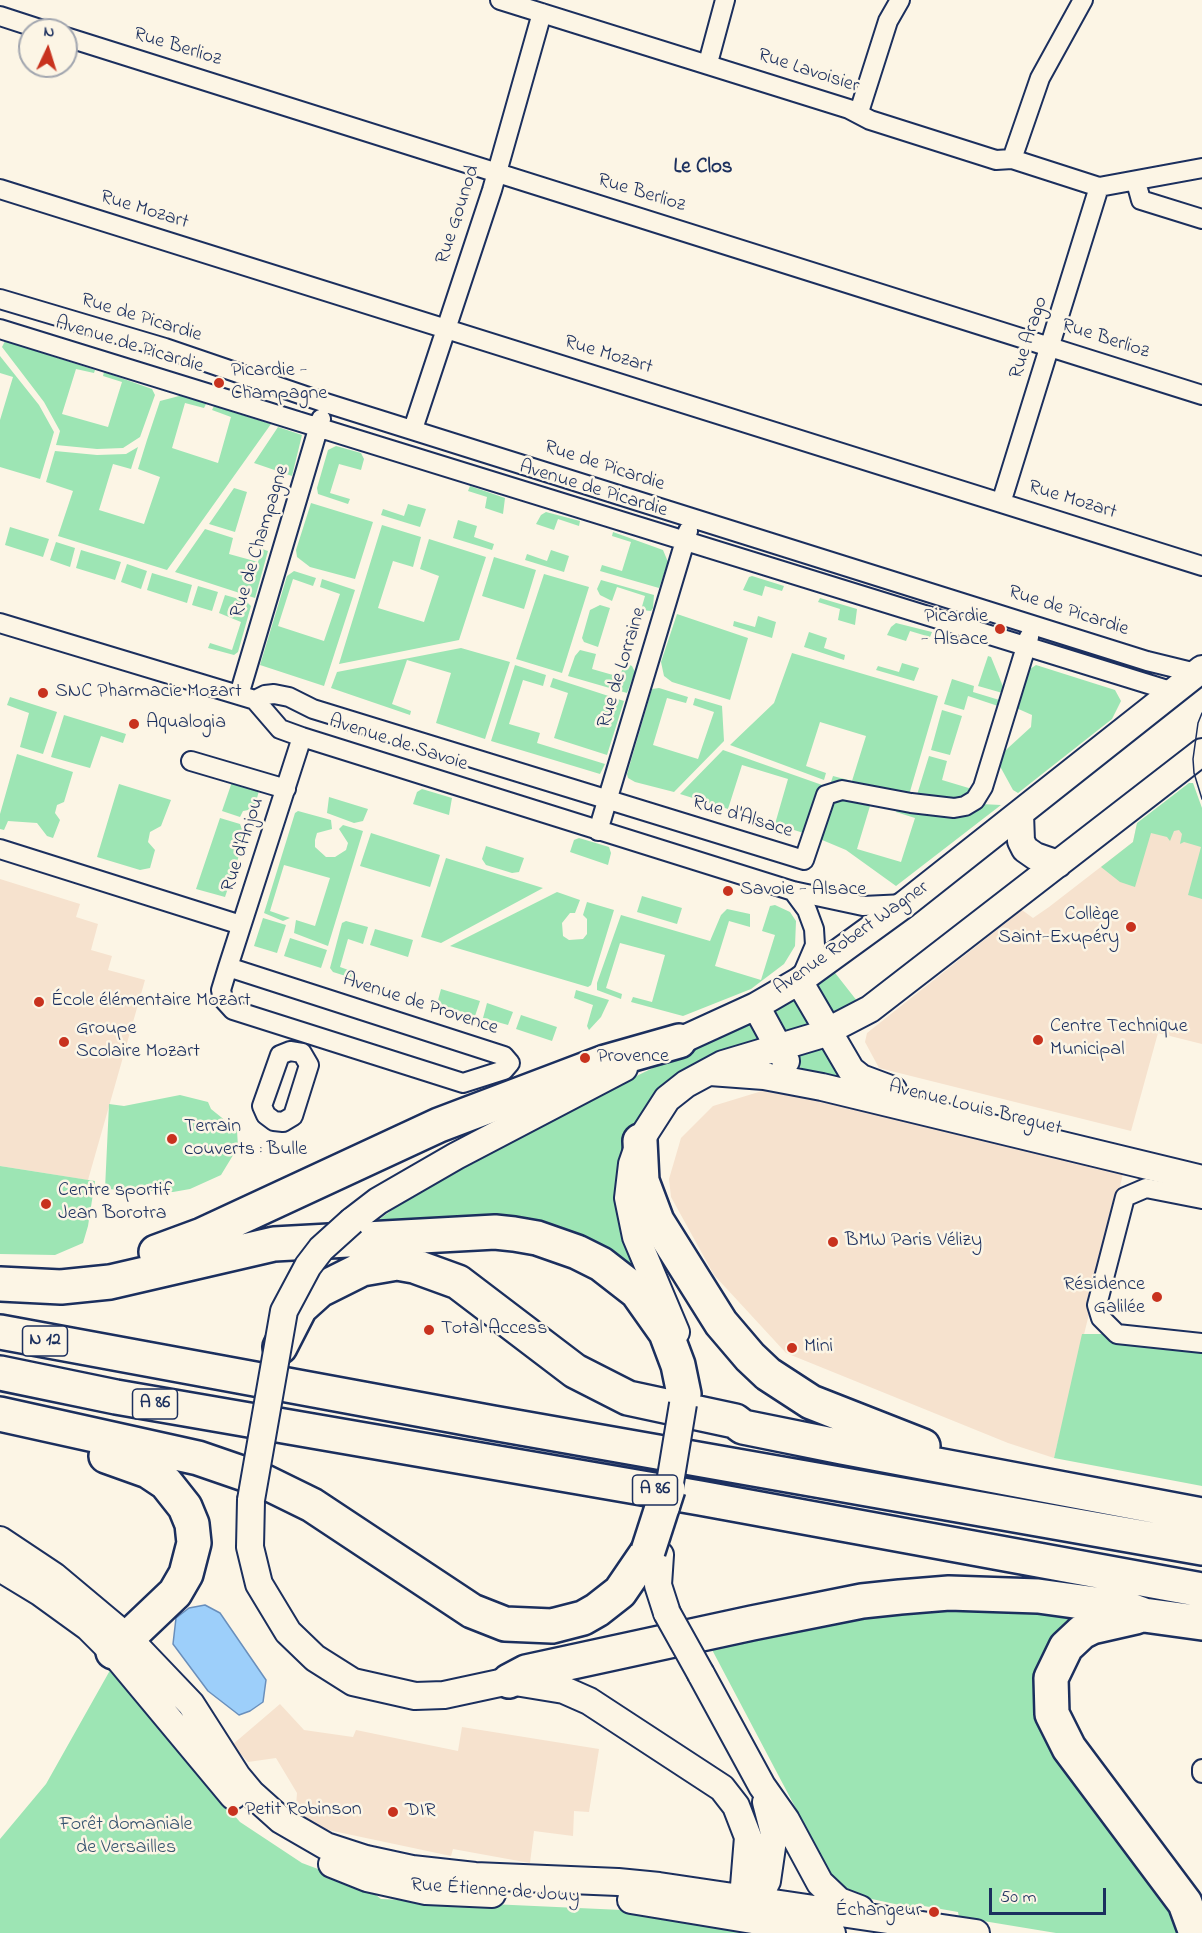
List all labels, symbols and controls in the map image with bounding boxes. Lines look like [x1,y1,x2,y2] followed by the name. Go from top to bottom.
[18,18,78,78] north arrow
[43,20,55,44] text: N
[130,23,224,73] street label: Rue Berlioz
[754,44,862,100] street label: Rue Lavoisier
[673,156,733,182] district label: Le Clos
[432,163,486,267] street label: Rue Gounod
[594,169,688,219] street label: Rue Berlioz
[97,186,191,236] street label: Rue Mozart
[78,289,204,349] street label: Rue de Picardie
[1005,294,1055,382] street label: Rue Arago
[52,312,206,380] street label: Avenue de Picardie
[1058,315,1152,365] street label: Rue Berlioz
[561,331,655,381] street label: Rue Mozart
[231,360,327,407] place label: Picardie - Champagne
[212,376,226,390] marker: Picardie - Champagne
[541,436,667,498] street label: Rue de Picardie
[516,456,670,524] street label: Avenue de Picardie
[226,463,296,621] street label: Rue de Champagne
[1025,476,1119,526] street label: Rue Mozart
[1005,581,1131,643] street label: Rue de Picardie
[593,605,653,731] street label: Rue de Lorraine
[921,606,988,653] place label: Picardie - Alsace
[993,622,1007,636] marker: Picardie - Alsace
[55,681,242,705] place label: SNC Pharmacie Mozart
[36,686,50,700] marker: SNC Pharmacie Mozart
[326,710,470,778] street label: Avenue de Savoie
[146,712,226,736] place label: Aqualogia
[127,717,141,731] marker: Aqualogia
[689,791,795,845] street label: Rue d'Alsace
[217,795,271,895] street label: Rue d'Anjou
[770,877,934,1001] street label: Avenue Robert Wagner
[740,879,866,903] place label: Savoie - Alsace
[721,884,735,898] marker: Savoie - Alsace
[998,904,1119,951] place label: Collège Saint-Exupéry
[1124,920,1138,934] marker: Collège Saint-Exupéry
[339,969,501,1041] street label: Avenue de Provence
[51,990,251,1014] place label: École élémentaire Mozart
[32,995,46,1009] marker: École élémentaire Mozart
[1050,1016,1188,1063] place label: Centre Technique Municipal
[76,1018,200,1065] place label: Groupe Scolaire Mozart
[1031,1033,1045,1047] marker: Centre Technique Municipal
[57,1035,71,1049] marker: Groupe Scolaire Mozart
[597,1046,669,1070] place label: Provence
[578,1051,592,1065] marker: Provence
[886,1076,1064,1142] street label: Avenue Louis Breguet
[184,1116,307,1163] place label: Terrain couverts : Bulle
[165,1132,179,1146] marker: Terrain couverts : Bulle
[58,1180,172,1227] place label: Centre sportif Jean Borotra
[39,1197,53,1211] marker: Centre sportif Jean Borotra
[845,1230,982,1254] place label: BMW Paris Vélizy
[826,1235,840,1249] marker: BMW Paris Vélizy
[1063,1274,1145,1321] place label: Résidence Galilée
[1150,1290,1164,1304] marker: Résidence Galilée
[441,1318,547,1342] place label: Total Access
[422,1323,436,1337] marker: Total Access
[22,1326,68,1356] road number: N 12
[804,1336,833,1360] place label: Mini
[785,1341,799,1355] marker: Mini
[132,1389,178,1419] road number: A 86
[632,1475,678,1505] road number: A 86
[245,1799,362,1823] place label: Petit Robinson
[405,1800,435,1824] place label: DIR
[226,1804,240,1818] marker: Petit Robinson
[386,1805,400,1819] marker: DIR
[60,1814,192,1861] park label: Forêt domaniale de Versailles
[410,1874,580,1910] street label: Rue Étienne de Jouy
[992,1876,1109,1914] scale bar
[1000,1885,1037,1911] text: 50 m
[835,1900,922,1924] place label: Échangeur
[927,1905,941,1919] marker: Échangeur

